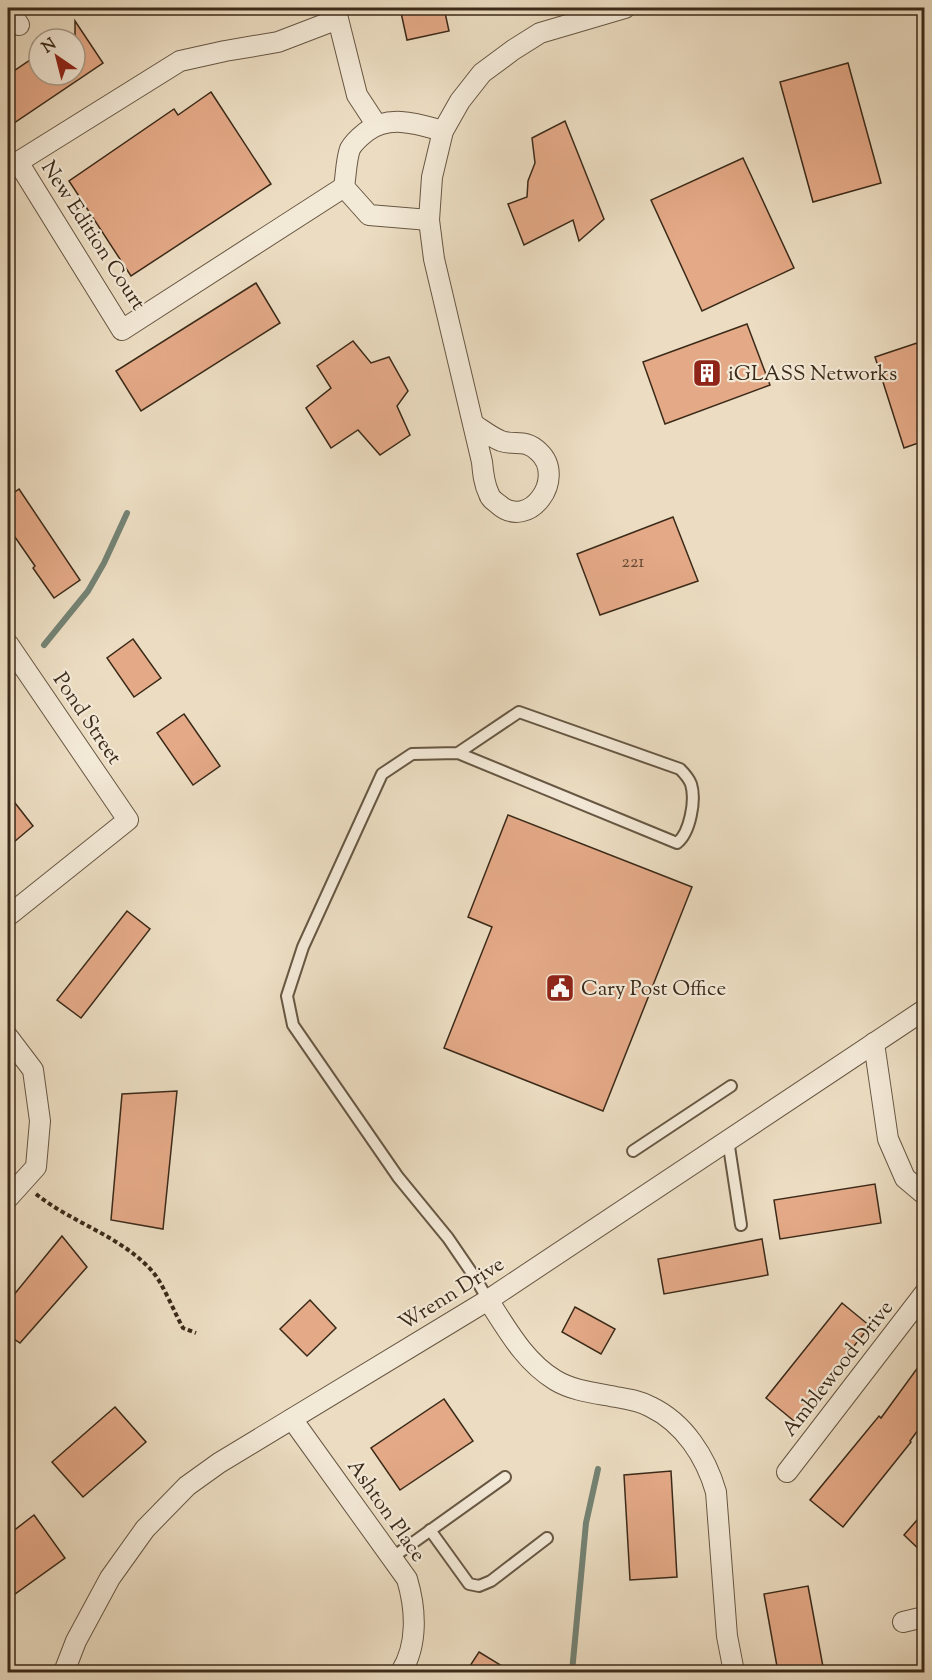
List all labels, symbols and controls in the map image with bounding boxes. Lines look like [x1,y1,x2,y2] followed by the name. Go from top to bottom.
[27,27,87,87] north arrow
[38,34,62,60] text: N
[33,155,152,317] street label: New Edition Court
[691,357,723,389] building icon: iGLASS Networks
[728,360,897,390] place label: iGLASS Networks
[622,550,644,576] house number: 221
[44,667,128,771] street label: Pond Street
[544,972,576,1004] public building icon: Cary Post Office
[581,975,726,1005] place label: Cary Post Office
[393,1250,511,1339] street label: Wrenn Drive
[776,1295,901,1444] street label: Amblewood Drive
[339,1454,432,1569] street label: Ashton Place

